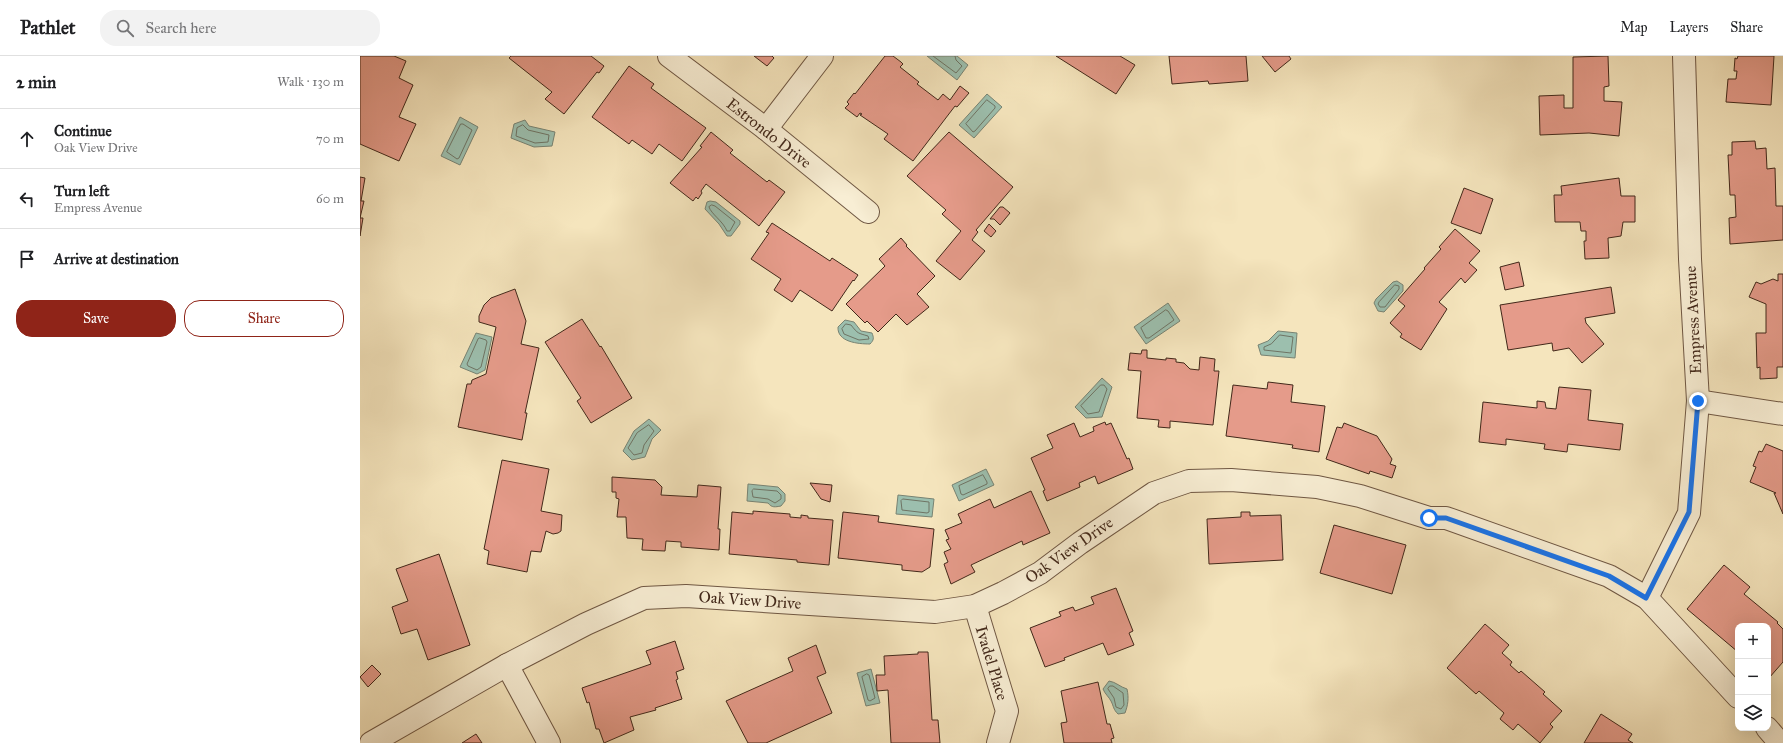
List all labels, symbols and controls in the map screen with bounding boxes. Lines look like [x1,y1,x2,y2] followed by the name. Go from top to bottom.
[100,10,380,46] search box
[20,16,76,39] text: Pathlet
[114,17,136,39] icon: search
[146,19,217,37] text: Search here
[1620,19,1648,36] text: Map
[1670,19,1708,36] text: Layers
[1730,19,1763,36] text: Share
[16,72,56,93] text: 2 min
[277,74,344,90] text: Walk · 130 m
[723,94,815,172] street label: Estrondo Drive
[54,122,112,140] text: Continue
[16,128,38,150] icon: ahead
[316,131,344,147] text: 70 m
[54,140,138,156] text: Oak View Drive
[54,182,110,200] text: Turn left
[16,188,38,210] icon: left
[316,191,344,207] text: 60 m
[54,200,142,216] text: Empress Avenue
[16,248,38,270] icon: arrive
[54,250,179,268] text: Arrive at destination
[1681,265,1705,375] street label: Empress Avenue
[16,300,176,337] button: Save
[184,300,344,337] button: Share
[1689,392,1707,410] route end
[1420,509,1438,527] route start
[1021,513,1117,587] street label: Oak View Drive
[698,587,802,613] street label: Oak View Drive
[972,623,1012,703] street label: Ivadel Place
[1735,623,1771,731] map controls
[1735,623,1771,659] button: +
[1735,659,1771,695] button: −
[1735,695,1771,731] button: layers

